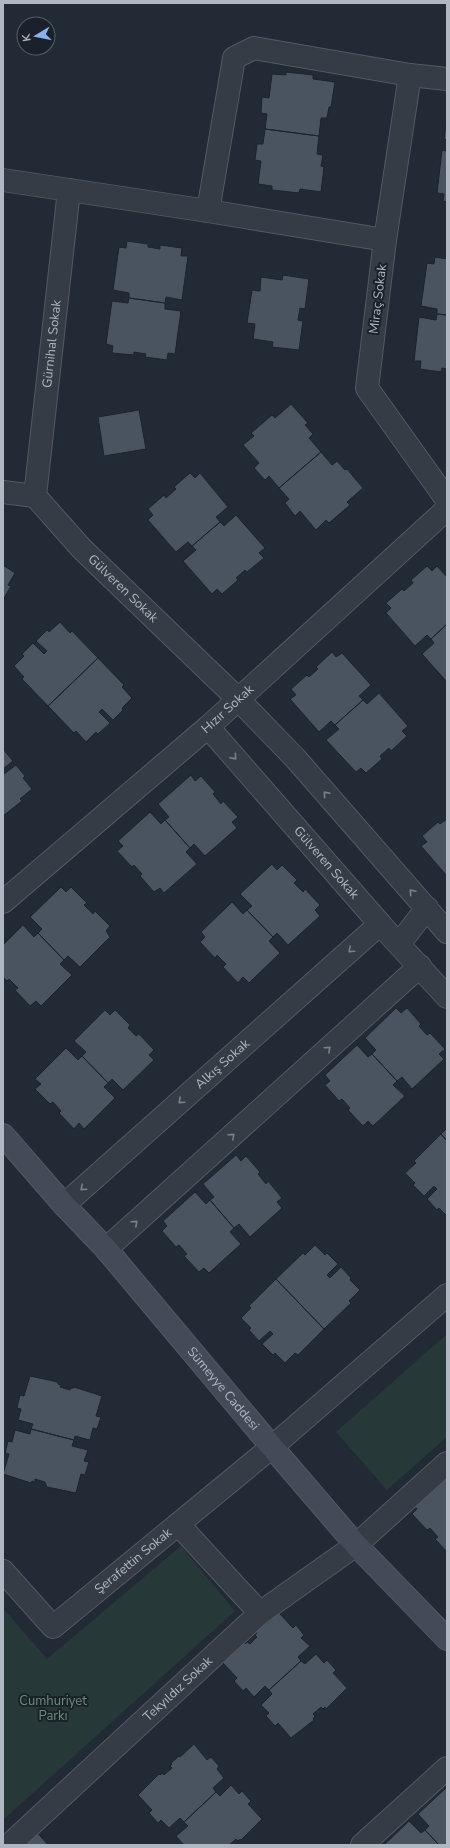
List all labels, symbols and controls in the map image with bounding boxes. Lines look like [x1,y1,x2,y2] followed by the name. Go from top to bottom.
[16,16,56,56] north arrow
[19,32,35,43] text: K
[365,263,391,335] street label: Miraç Sokak
[38,299,66,389] street label: Gürnihal Sokak
[84,550,163,627] street label: Gülveren Sokak
[198,680,258,738] street label: Hızır Sokak
[229,752,237,760] one-way arrow
[324,791,331,799] one-way arrow
[290,822,364,903] street label: Gülveren Sokak
[409,889,417,897] one-way arrow
[348,945,356,953] one-way arrow
[191,1035,254,1093] street label: Alkış Sokak
[323,1046,331,1053] one-way arrow
[178,1097,185,1104] one-way arrow
[227,1133,235,1140] one-way arrow
[81,1183,88,1190] one-way arrow
[131,1221,138,1228] one-way arrow
[183,1343,263,1434] street label: Sümeyye Caddesi
[91,1523,176,1598] street label: Şerafettin Sokak
[139,1652,217,1726] street label: Tekyıldız Sokak
[19,1692,87,1725] park label: Cumhuriyet Parkı

